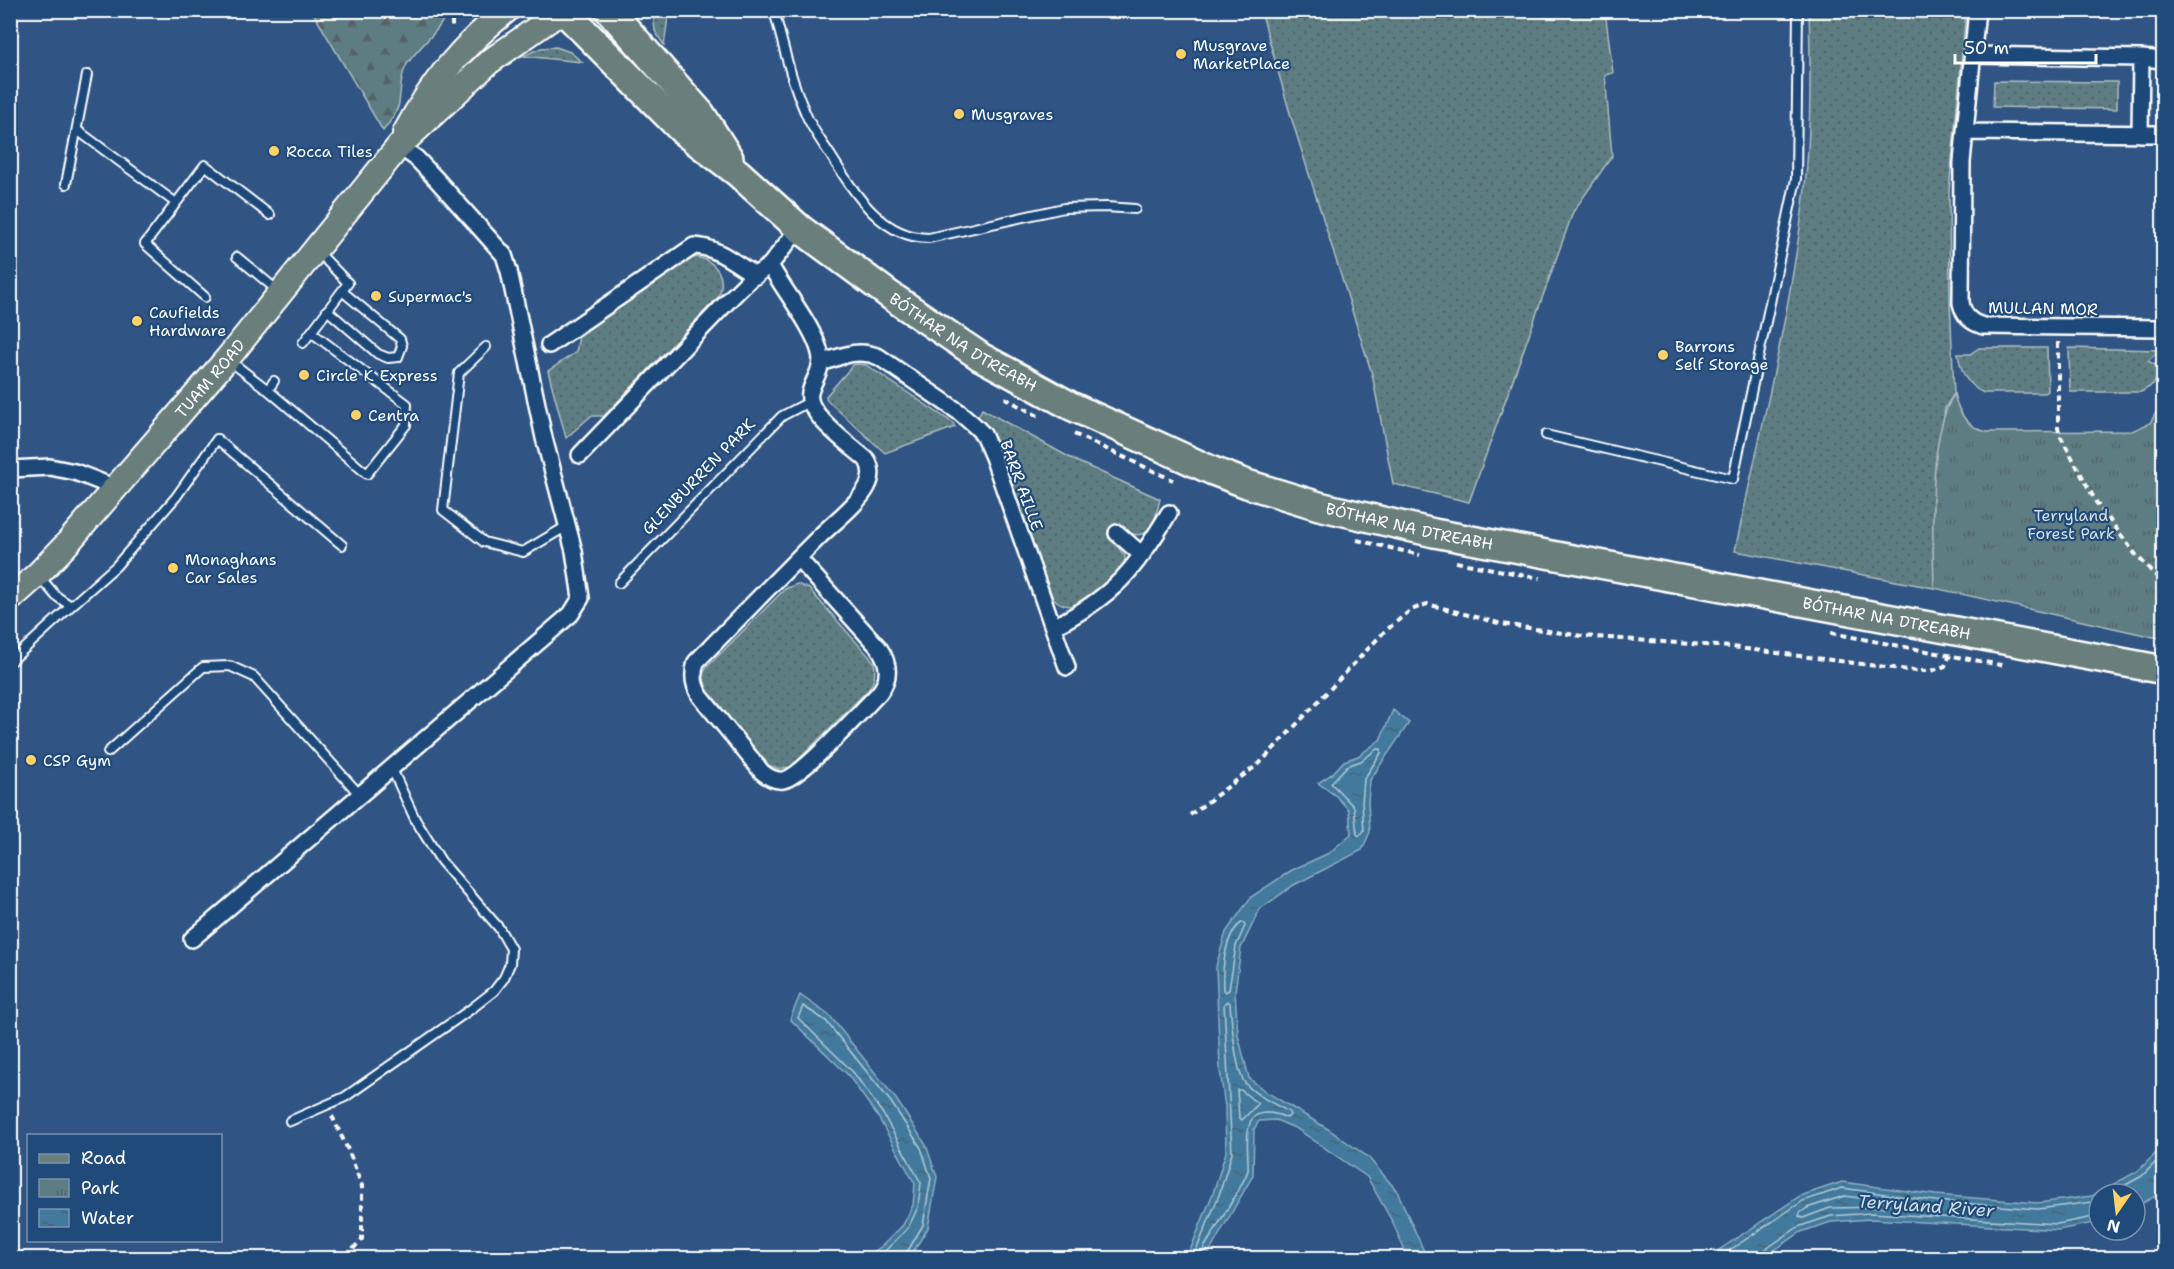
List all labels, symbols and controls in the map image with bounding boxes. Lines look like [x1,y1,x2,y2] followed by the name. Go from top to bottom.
[1955,27,2096,65] scale bar
[1193,35,1290,74] place label: Musgrave MarketPlace
[1964,36,2009,60] text: 50 m
[1174,47,1188,61] marker: Musgrave MarketPlace
[971,104,1053,125] place label: Musgraves
[952,107,966,121] marker: Musgraves
[286,141,373,162] place label: Rocca Tiles
[267,144,281,158] marker: Rocca Tiles
[388,286,473,307] place label: Supermac's
[885,288,1041,397] street label: BÓTHAR NA DTREABH
[369,289,383,303] marker: Supermac's
[1988,297,2098,320] street label: MULLAN MOR
[149,302,226,341] place label: Caufields Hardware
[130,314,144,328] marker: Caufields Hardware
[171,335,250,422] street label: TUAM ROAD
[1675,336,1768,375] place label: Barrons Self Storage
[1656,348,1670,362] marker: Barrons Self Storage
[316,365,438,386] place label: Circle K Express
[297,368,311,382] marker: Circle K Express
[368,405,419,426] place label: Centra
[349,408,363,422] marker: Centra
[637,413,760,539] street label: GLENBURREN PARK
[995,437,1048,533] street label: BARR AILLE
[1324,498,1495,555] street label: BÓTHAR NA DTREABH
[2027,505,2115,544] park label: Terryland Forest Park
[185,549,277,588] place label: Monaghans Car Sales
[166,561,180,575] marker: Monaghans Car Sales
[1801,592,1973,645] street label: BÓTHAR NA DTREABH
[43,750,111,771] place label: CSP Gym
[24,753,38,767] marker: CSP Gym
[27,1134,222,1242] legend
[81,1146,126,1170] text: Road
[81,1176,120,1200] text: Park
[2087,1182,2147,1242] north arrow
[1857,1189,1996,1223] water label: Terryland River
[81,1206,134,1230] text: Water
[2105,1214,2122,1238] text: N

